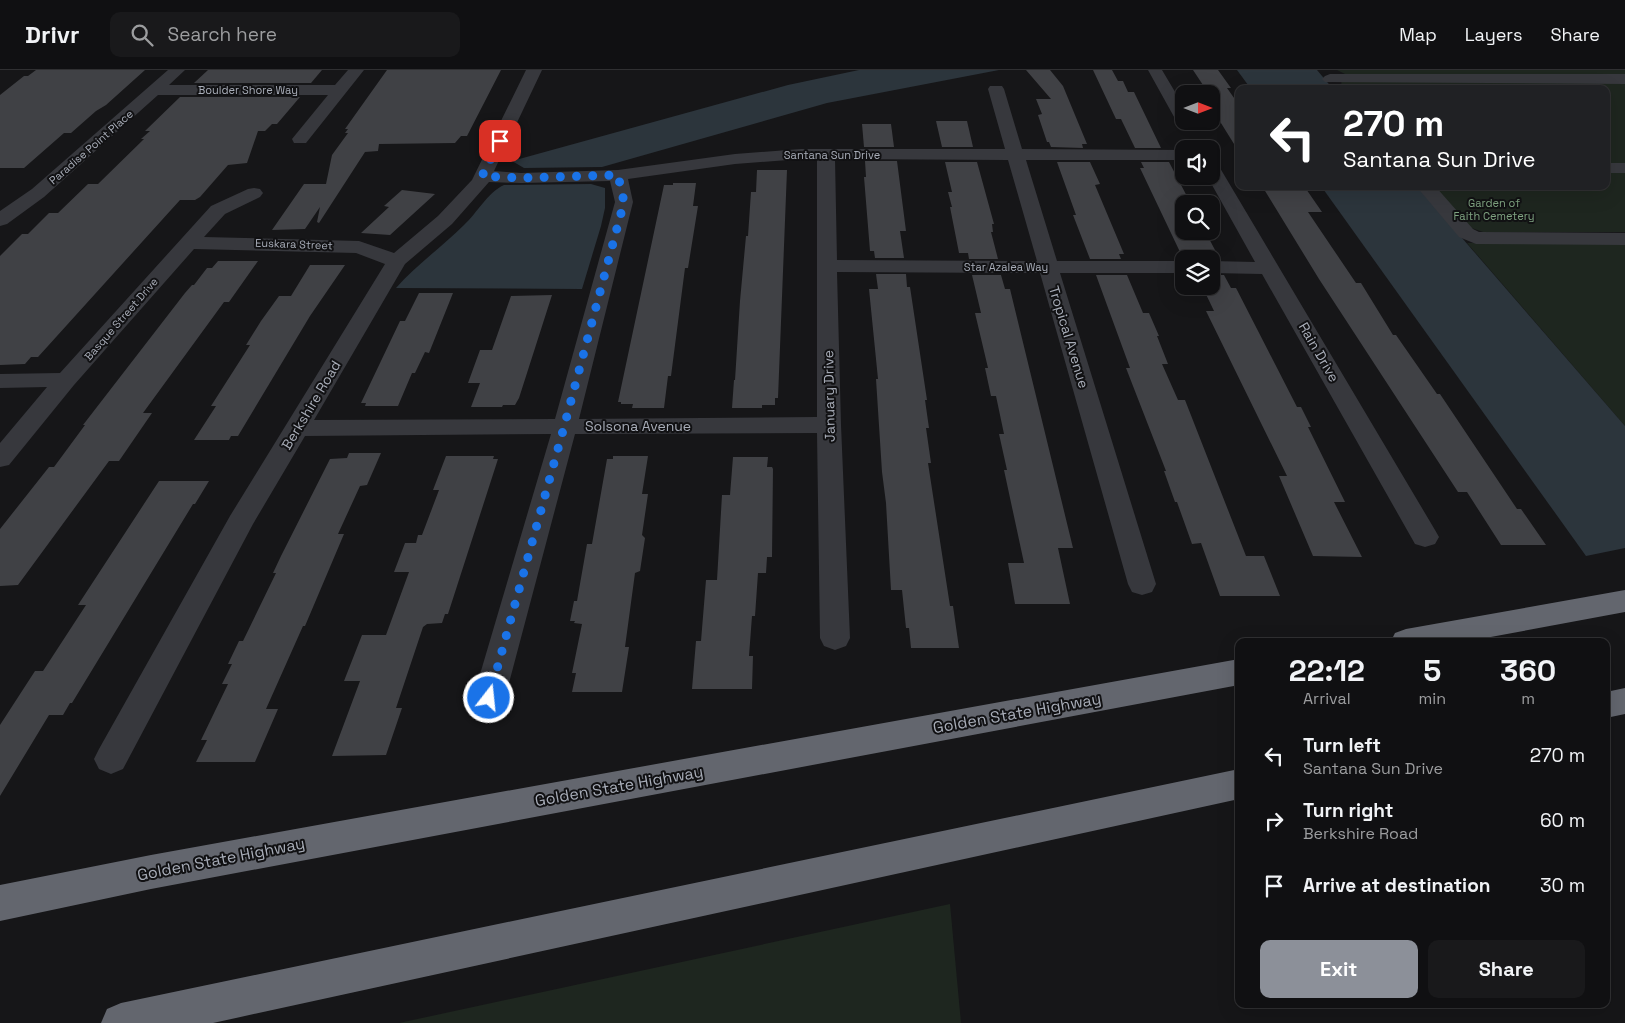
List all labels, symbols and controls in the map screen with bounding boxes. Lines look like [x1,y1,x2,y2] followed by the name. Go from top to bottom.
[110,12,460,57] search box
[25,19,80,50] text: Drivr
[128,21,156,49] icon: search
[168,22,277,47] text: Search here
[1399,23,1437,46] text: Map
[1465,23,1522,46] text: Layers
[1550,23,1600,46] text: Share
[198,83,298,97] street label: Boulder Shore Way
[1175,85,1220,130] north arrow
[1175,85,1220,295] map controls
[1343,102,1444,146] text: 270 m
[1260,105,1325,170] icon: left
[46,107,136,187] street label: Paradise Point Place
[479,120,521,162] pin
[486,127,514,155] icon: arrive
[1175,140,1220,185] button: sound
[1343,145,1536,173] text: Santana Sun Drive
[784,148,880,162] street label: Santana Sun Drive
[1175,195,1220,240] button: search
[1453,196,1535,223] park label: Garden of Faith Cemetery
[255,236,333,252] street label: Euskara Street
[1175,250,1220,295] button: layers
[964,260,1048,274] street label: Star Azalea Way
[81,275,161,363] street label: Basque Street Drive
[1045,284,1093,390] street label: Tropical Avenue
[1295,319,1343,385] street label: Rain Drive
[819,350,839,442] street label: January Drive
[277,357,345,453] street label: Berkshire Road
[585,417,691,435] street label: Solsona Avenue
[1289,651,1365,690] text: 22:12
[1423,651,1441,690] text: 5
[1500,651,1556,690] text: 360
[462,671,514,723] position arrow
[931,688,1103,738] street label: Golden State Highway
[1303,688,1351,709] text: Arrival
[1419,688,1446,709] text: min
[1521,688,1535,709] text: m
[1303,733,1381,758] text: Turn left
[1260,742,1288,770] icon: left
[1530,743,1585,768] text: 270 m
[1303,758,1443,779] text: Santana Sun Drive
[533,761,705,811] street label: Golden State Highway
[1303,798,1393,823] text: Turn right
[1260,807,1288,835] icon: right
[1540,808,1585,833] text: 60 m
[1303,823,1418,844] text: Berkshire Road
[135,832,307,886] street label: Golden State Highway
[1260,872,1288,900] icon: arrive
[1303,873,1491,898] text: Arrive at destination
[1540,873,1585,898] text: 30 m
[1260,940,1418,998] button: Exit
[1428,940,1585,998] button: Share

